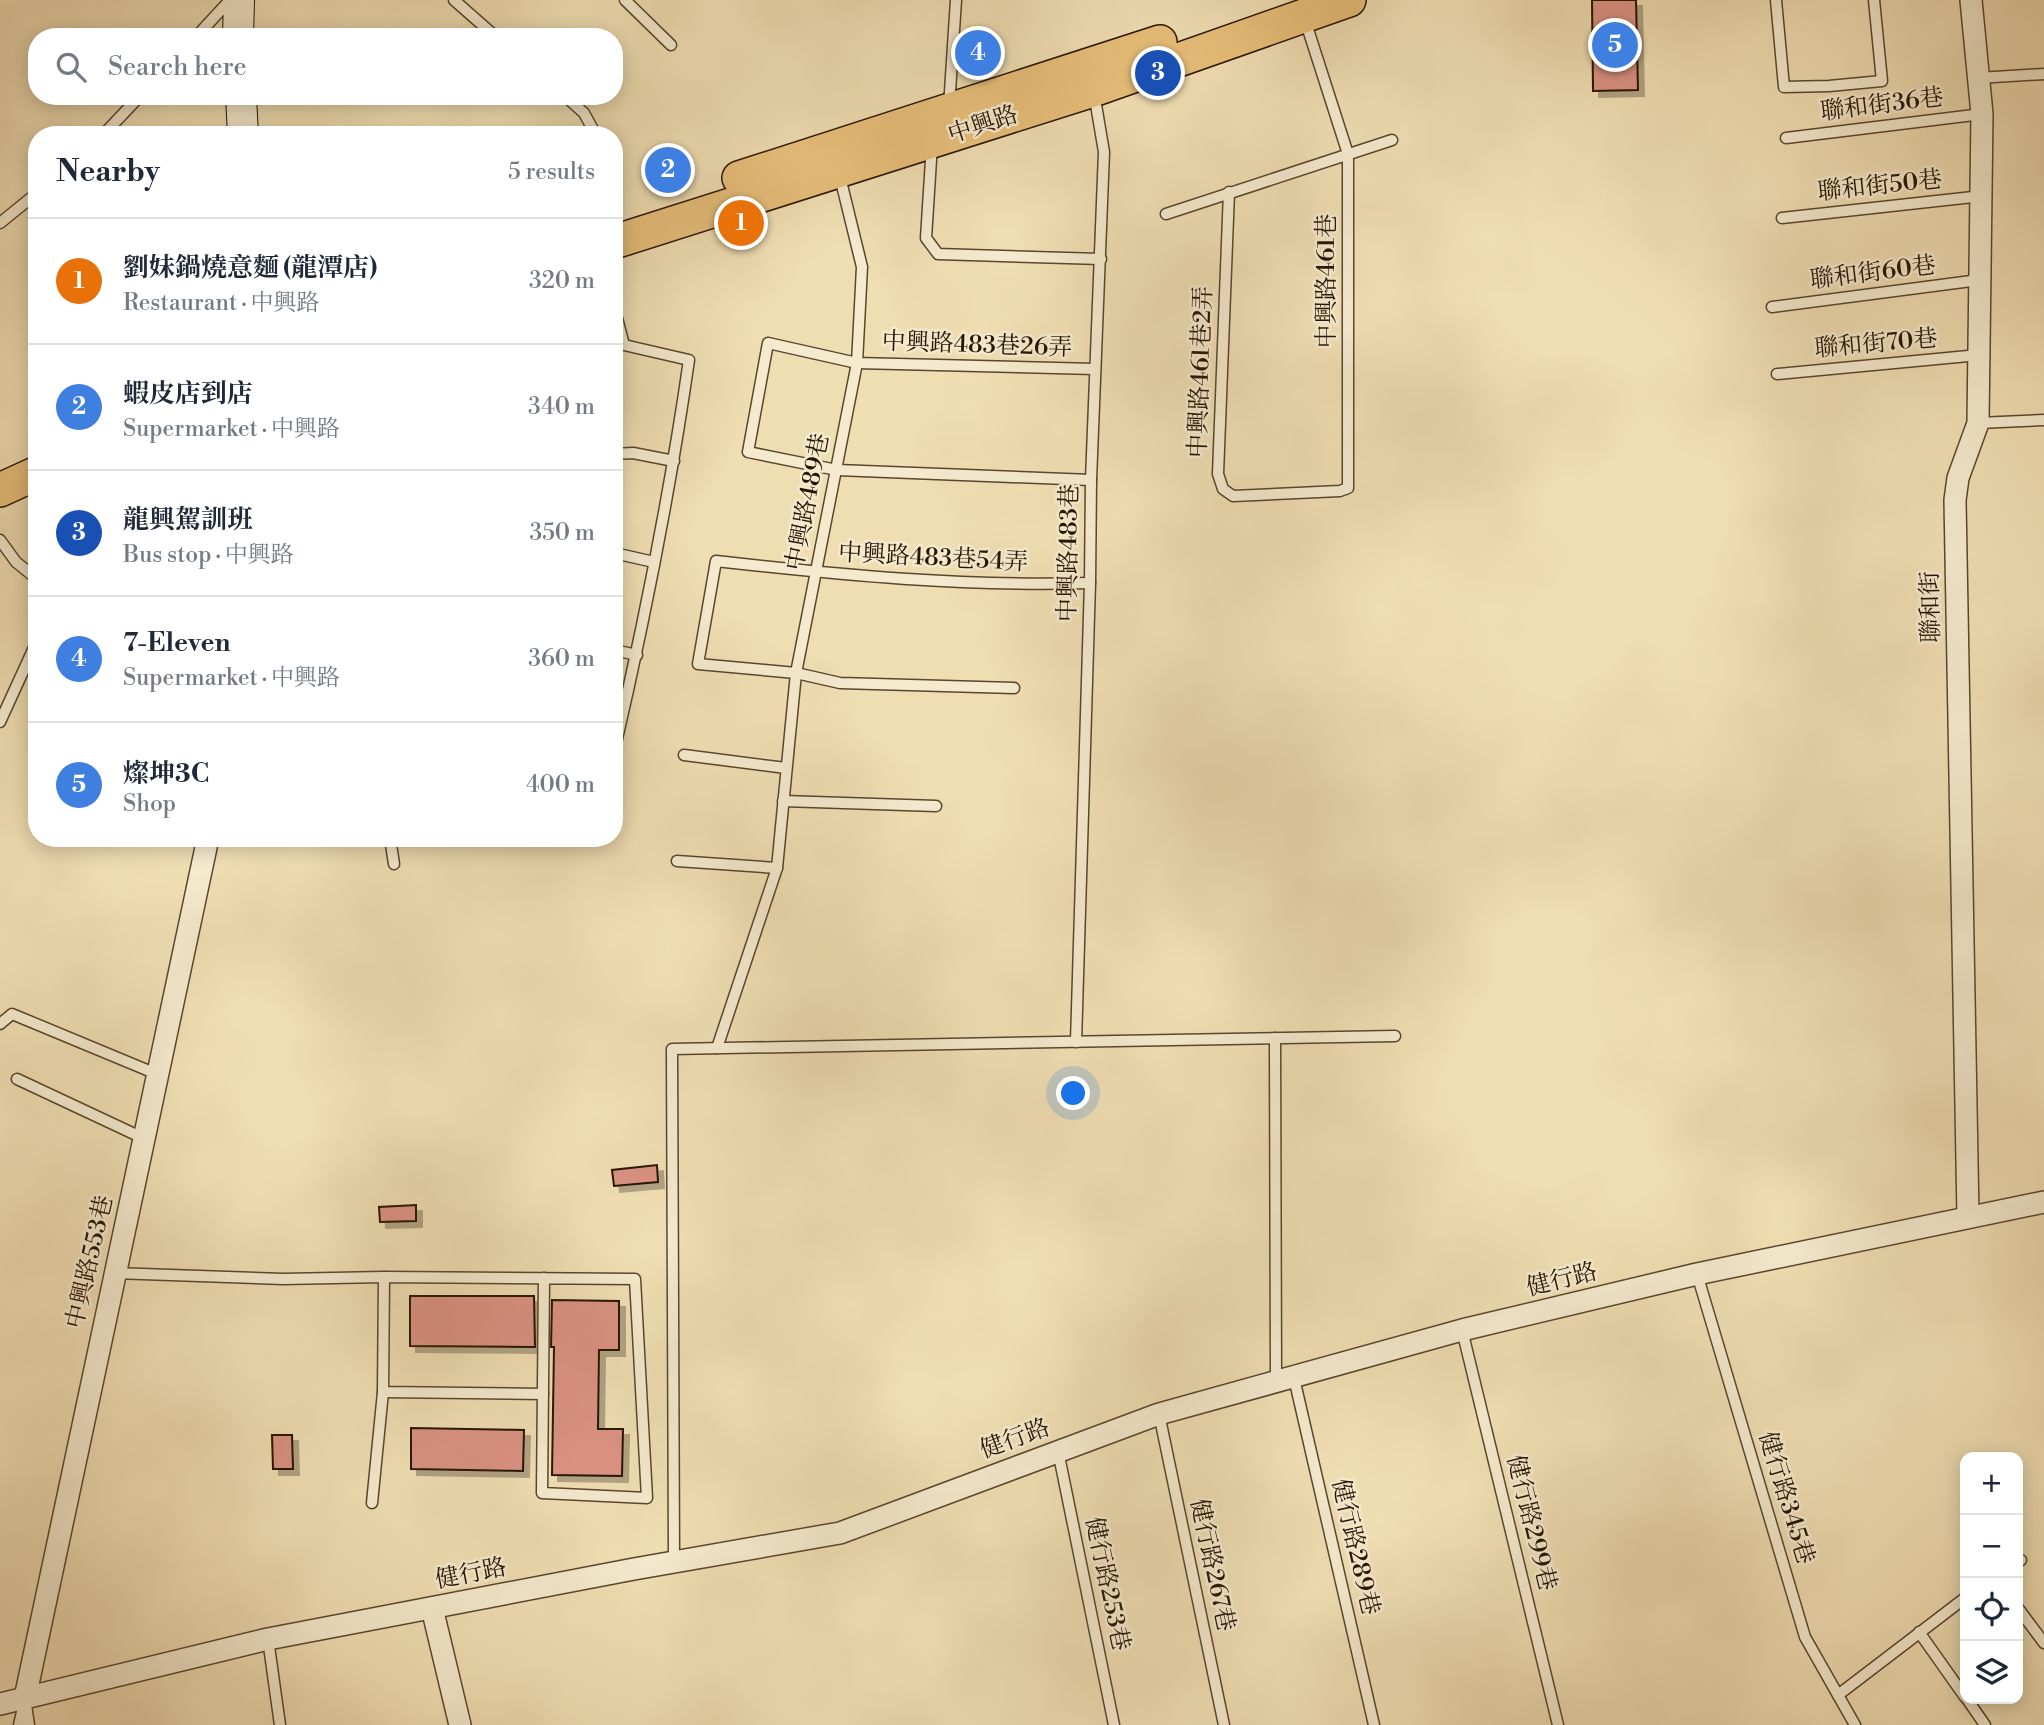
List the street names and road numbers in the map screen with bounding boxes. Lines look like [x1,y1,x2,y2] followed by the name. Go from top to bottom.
[1819,83,1945,127] street label: 聯和街36巷
[944,100,1022,150] street label: 中興路
[1816,165,1944,207] street label: 聯和街50巷
[1312,214,1342,348] street label: 中興路461巷
[1808,250,1938,296] street label: 聯和街60巷
[1183,285,1219,459] street label: 中興路461巷2弄
[1813,324,1939,364] street label: 聯和街70巷
[881,327,1073,363] street label: 中興路483巷26弄
[780,431,836,573] street label: 中興路489巷
[1053,484,1085,622] street label: 中興路483巷
[837,538,1029,578] street label: 中興路483巷54弄
[1915,571,1947,643] street label: 聯和街
[60,1193,120,1331] street label: 中興路553巷
[1523,1257,1601,1303] street label: 健行路
[976,1413,1054,1465] street label: 健行路
[1752,1428,1820,1568] street label: 健行路345巷
[1500,1452,1562,1594] street label: 健行路299巷
[1325,1476,1385,1618] street label: 健行路289巷
[1183,1496,1241,1634] street label: 健行路267巷
[1078,1514,1136,1654] street label: 健行路253巷
[433,1552,509,1596] street label: 健行路

